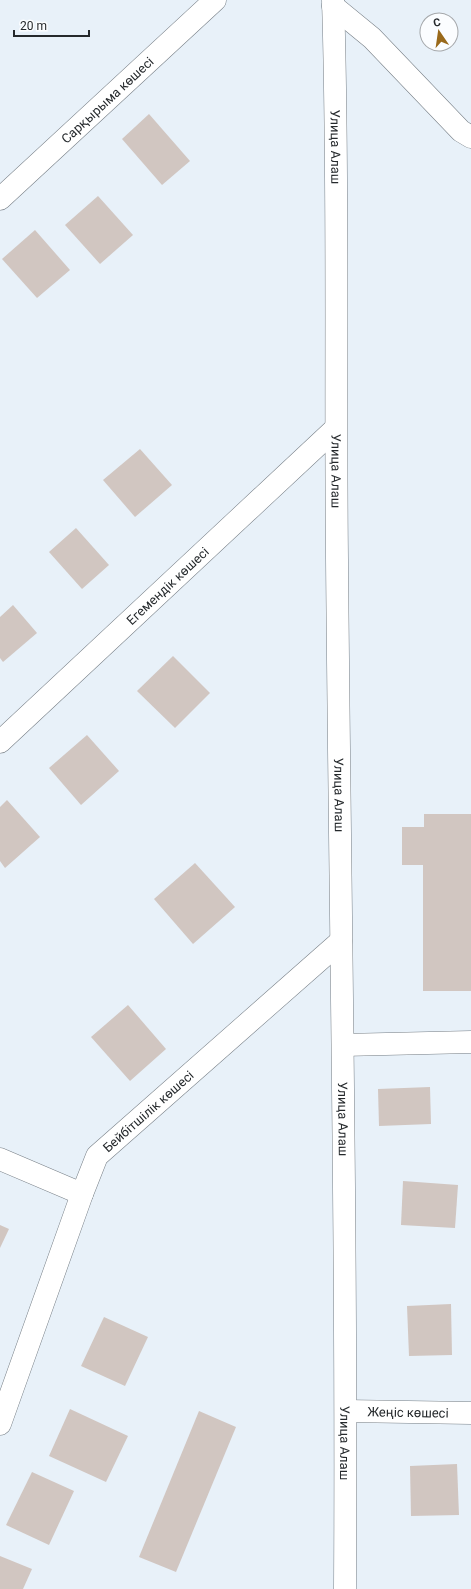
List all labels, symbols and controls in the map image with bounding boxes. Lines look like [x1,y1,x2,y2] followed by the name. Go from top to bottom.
[14,12,89,38] scale bar
[419,12,459,52] north arrow
[432,16,442,30] text: С
[20,19,47,33] text: 20 m
[58,54,156,146] street label: Сарқырыма көшесі
[328,110,344,184] street label: Улица Алаш
[329,434,344,508] street label: Улица Алаш
[123,544,211,628] street label: Егемендік көшесі
[332,757,347,832] street label: Улица Алаш
[100,1067,196,1155] street label: Бейбітшілік көшесі
[335,1082,351,1156] street label: Улица Алаш
[367,1404,449,1420] street label: Жеңіс көшесі
[338,1406,353,1480] street label: Улица Алаш

